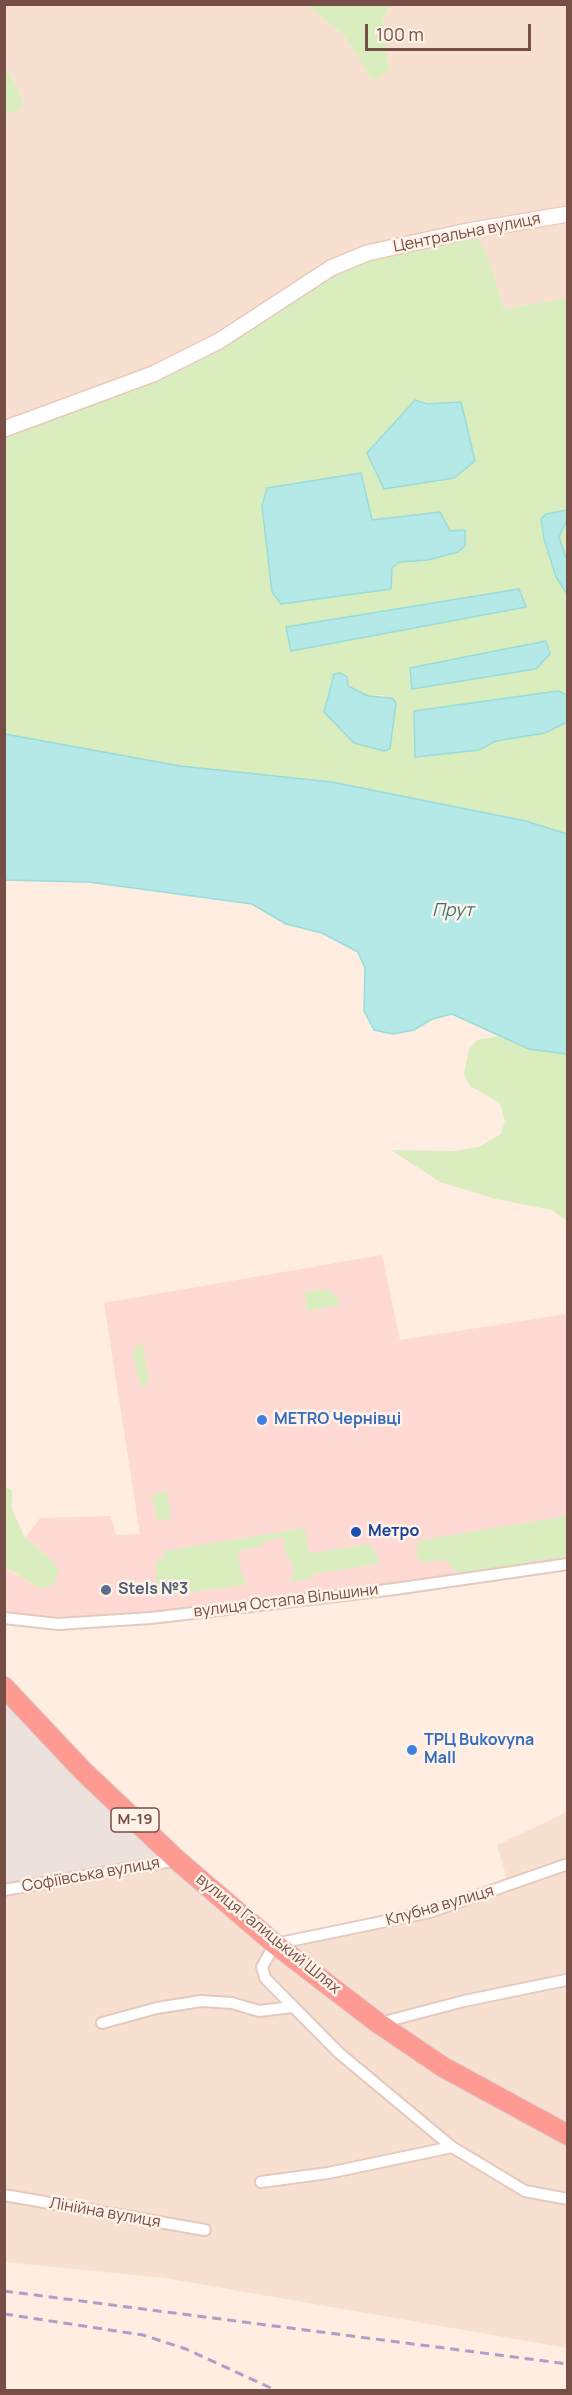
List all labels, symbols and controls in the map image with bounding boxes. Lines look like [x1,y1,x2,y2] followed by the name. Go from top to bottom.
[368,12,534,50] scale bar
[376,22,424,46] text: 100 m
[392,209,542,257] street label: Центральна вулиця
[432,900,474,922] water label: Прут
[274,1410,401,1430] place label: METRO Чернівці
[255,1413,269,1427] marker: METRO Чернівці
[368,1522,419,1542] place label: Метро
[349,1525,363,1539] marker: Метро
[118,1580,188,1600] place label: Stels №3
[193,1580,379,1622] street label: вулиця Остапа Вільшини
[99,1583,113,1597] marker: Stels №3
[424,1731,534,1769] place label: ТРЦ Bukovyna Mall
[405,1743,419,1757] marker: ТРЦ Bukovyna Mall
[111,1808,159,1832] road number: М-19
[21,1853,161,1897] street label: Софіївська вулиця
[192,1870,344,1998] street label: вулиця Галицький Шлях
[384,1881,496,1931] street label: Клубна вулиця
[48,2194,162,2232] street label: Лінійна вулиця

